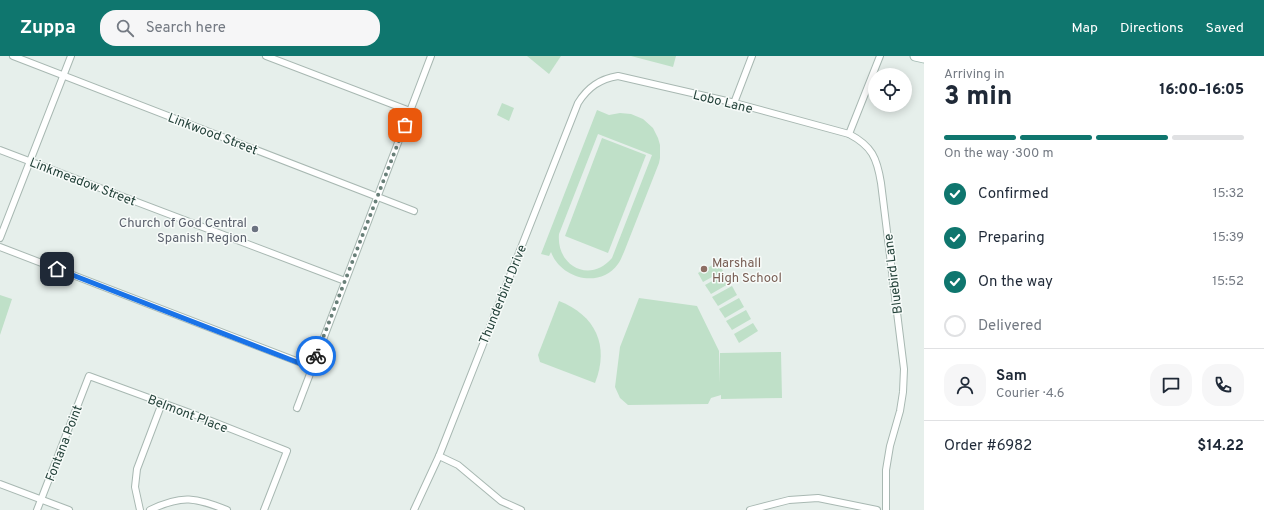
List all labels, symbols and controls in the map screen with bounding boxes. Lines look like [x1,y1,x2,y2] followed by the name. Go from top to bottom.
[100,10,380,46] search box
[20,16,76,40] text: Zuppa
[114,17,136,39] icon: search
[146,19,226,38] text: Search here
[1072,20,1098,37] text: Map
[1120,20,1184,37] text: Directions
[1206,20,1244,37] text: Saved
[944,67,1005,83] text: Arriving in
[868,68,912,112] map controls
[868,68,912,112] button: locate
[944,81,1012,114] text: 3 min
[1159,81,1244,100] text: 16:00–16:05
[691,88,754,118] street label: Lobo Lane
[388,108,422,142] pin
[165,110,259,159] street label: Linkwood Street
[394,114,416,136] icon: bag
[944,146,1053,162] text: On the way · 300 m
[27,155,138,211] street label: Linkmeadow Street
[944,183,966,205] icon: check
[978,185,1049,204] text: Confirmed
[1213,186,1244,202] text: 15:32
[119,216,247,247] place label: Church of God Central Spanish Region
[250,224,260,234] marker: Church of God Central Spanish Region
[944,227,966,249] icon: check
[978,229,1045,248] text: Preparing
[1213,230,1244,246] text: 15:39
[881,233,907,315] street label: Bluebird Lane
[477,243,531,347] street label: Thunderbird Drive
[40,252,74,286] pin
[712,256,782,287] place label: Marshall High School
[46,258,68,280] icon: home
[699,264,709,274] marker: Marshall High School
[944,271,966,293] icon: check
[978,273,1053,292] text: On the way
[1212,274,1244,290] text: 15:52
[978,317,1042,336] text: Delivered
[296,336,336,376] courier
[305,345,327,367] icon: bike
[944,364,986,406] button: person
[1150,364,1192,406] button: chat
[1202,364,1244,406] button: phone
[996,367,1027,386] text: Sam
[996,386,1064,402] text: Courier · 4.6
[145,392,230,438] street label: Belmont Place
[43,403,87,484] street label: Fontana Point
[944,437,1032,456] text: Order #6982
[1197,437,1244,456] text: $14.22

